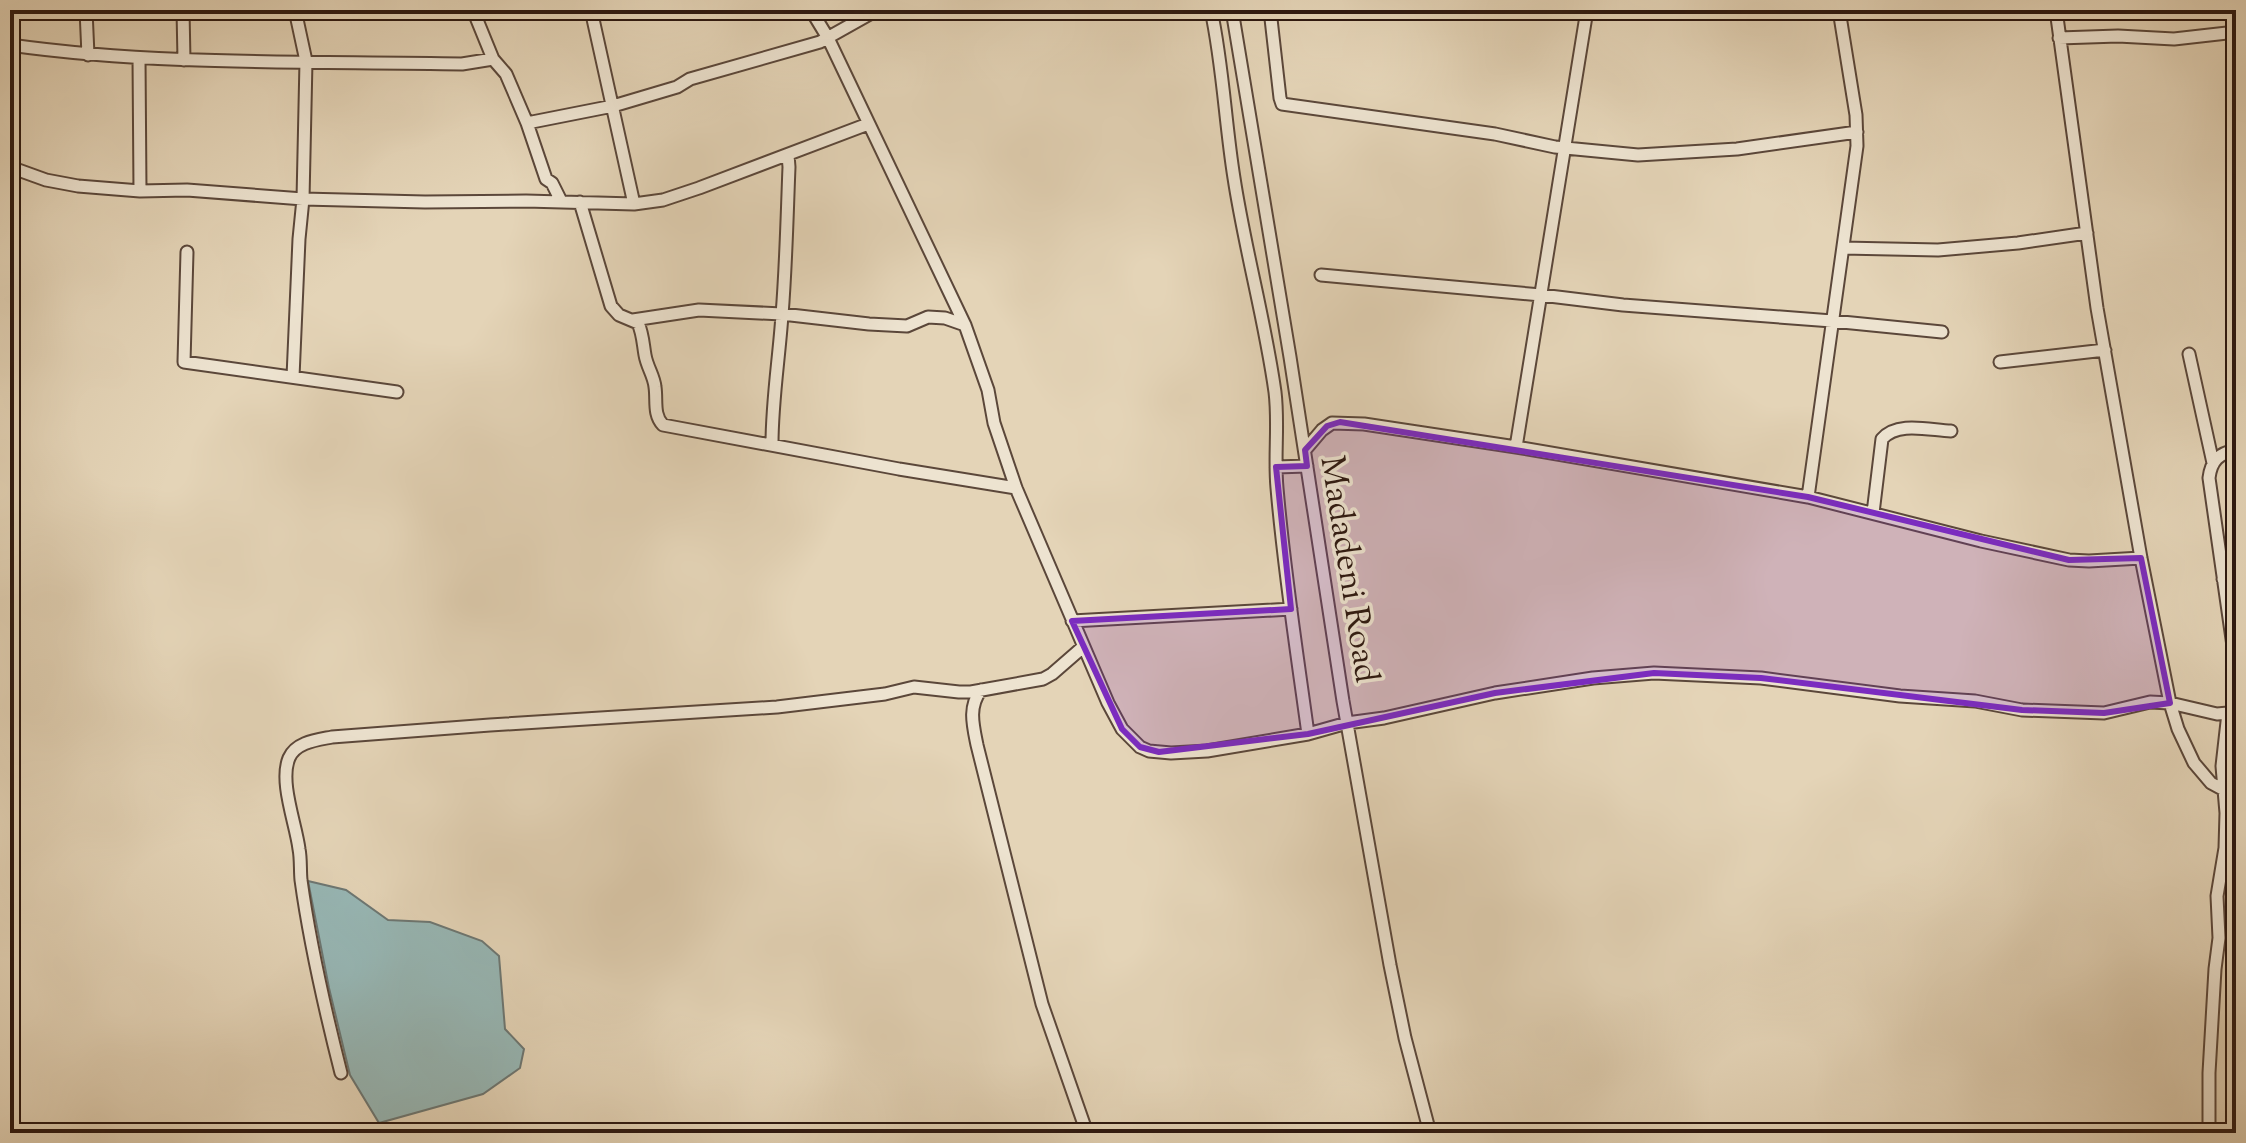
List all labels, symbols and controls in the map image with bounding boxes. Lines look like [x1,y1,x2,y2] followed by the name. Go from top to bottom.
[1305,453,1390,686] street label: Madadeni Road

